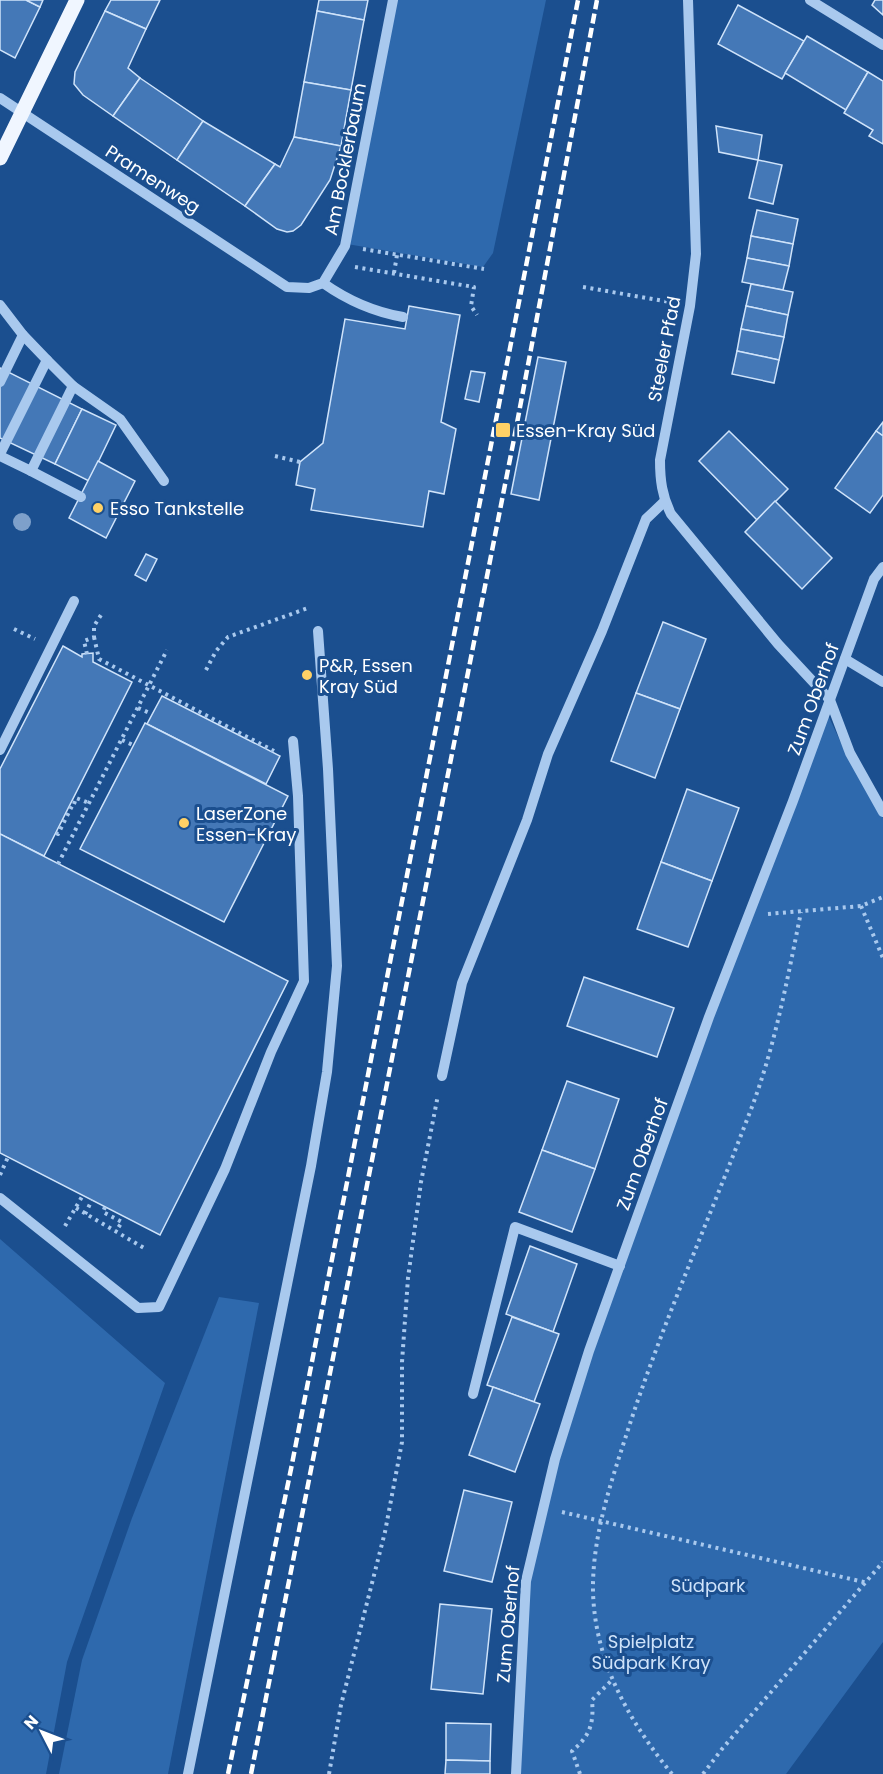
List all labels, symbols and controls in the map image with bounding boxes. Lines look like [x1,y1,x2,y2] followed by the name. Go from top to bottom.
[318,81,372,237] street label: Am Bocklerbaum
[101,139,205,219] street label: Pramenweg
[641,294,687,404] street label: Steeler Pfad
[516,418,655,443] place label: Essen-Kray Süd
[494,421,512,439] marker: Essen-Kray Süd
[110,496,244,521] place label: Esso Tankstelle
[91,501,105,515] marker: Esso Tankstelle
[781,639,845,759] street label: Zum Oberhof
[319,653,413,699] place label: P&R, Essen Kray Süd
[300,668,314,682] marker: P&R, Essen Kray Süd
[196,801,296,847] place label: LaserZone Essen-Kray
[177,816,191,830] marker: LaserZone Essen-Kray
[610,1094,674,1214] street label: Zum Oberhof
[490,1564,526,1684] street label: Zum Oberhof
[671,1573,746,1598] park label: Südpark
[591,1629,711,1675] park label: Spielplatz Südpark Kray
[12,1702,72,1762] north arrow
[19,1710,44,1734] text: N

